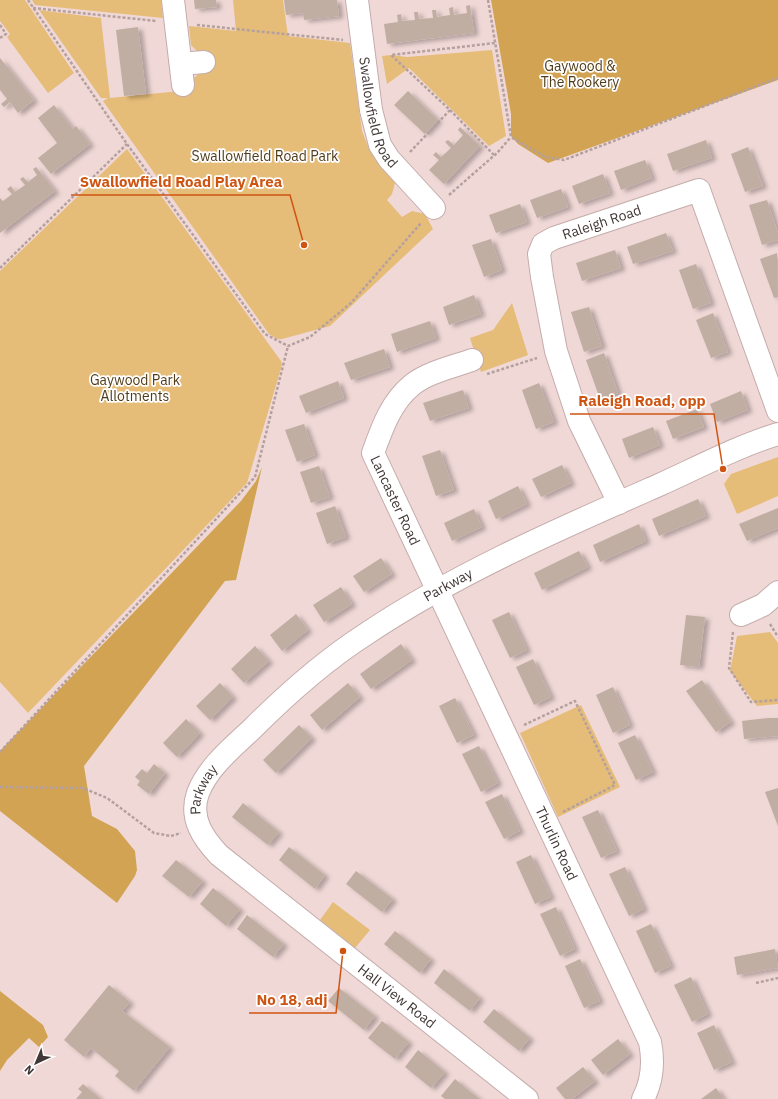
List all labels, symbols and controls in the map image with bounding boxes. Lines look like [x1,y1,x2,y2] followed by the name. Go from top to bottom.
[355,56,402,172] street label: Swallowfield Road
[541,57,619,91] park label: Gaywood & The Rookery
[192,147,339,165] park label: Swallowfield Road Park
[71,168,290,195] callout: Swallowfield Road Play Area
[80,172,283,191] text: Swallowfield Road Play Area
[560,201,644,244] street label: Raleigh Road
[90,371,181,405] park label: Gaywood Park Allotments
[570,387,714,414] callout: Raleigh Road, opp
[578,391,706,410] text: Raleigh Road, opp
[366,453,424,548] street label: Lancaster Road
[420,564,476,606] street label: Parkway
[186,761,221,815] street label: Parkway
[531,803,582,883] street label: Thurlin Road
[354,960,440,1032] street label: Hall View Road
[249,986,336,1013] callout: No 18, adj
[257,990,328,1009] text: No 18, adj
[16,1043,56,1083] north arrow
[21,1062,37,1078] text: N

